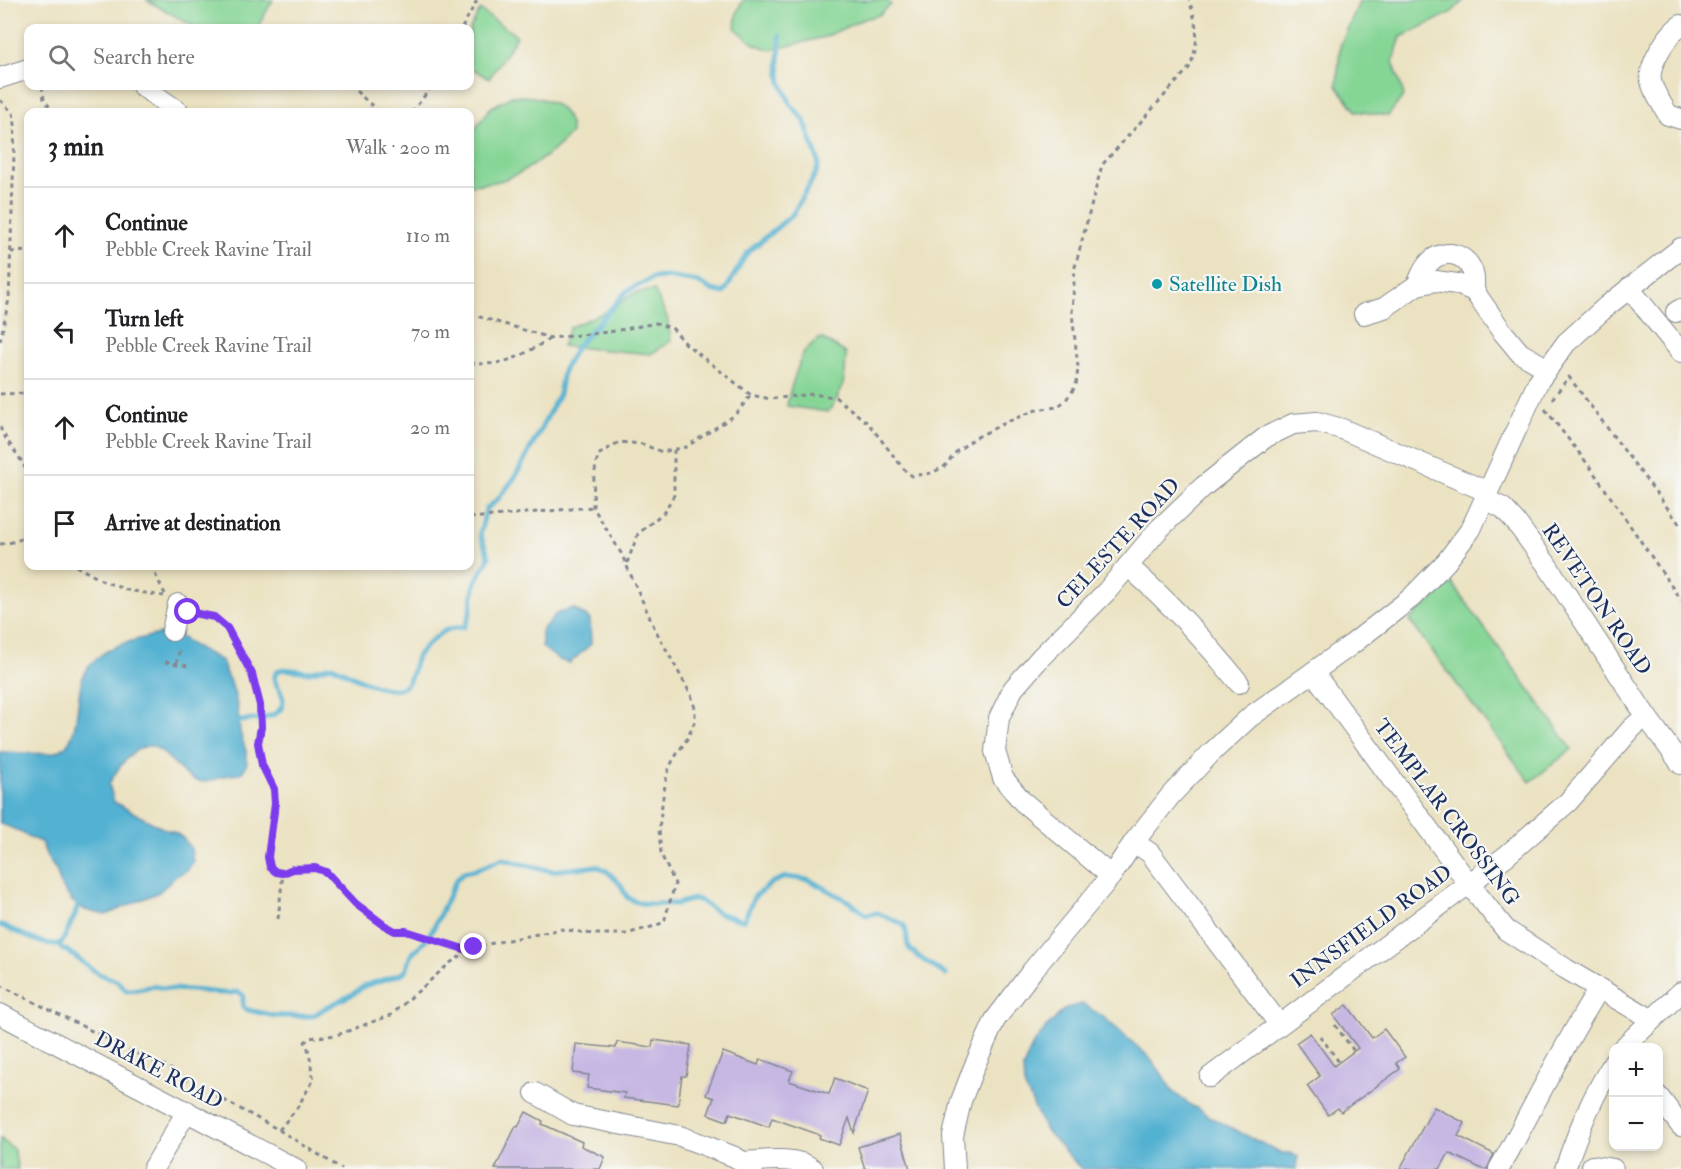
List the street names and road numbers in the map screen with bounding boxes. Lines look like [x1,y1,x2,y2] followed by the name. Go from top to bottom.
[1051,472,1186,615] street label: CELESTE ROAD
[1536,518,1657,680] street label: REVETON ROAD
[1368,714,1526,911] street label: TEMPLAR CROSSING
[1285,859,1457,994] street label: INNSFIELD ROAD
[90,1025,228,1116] street label: DRAKE ROAD

